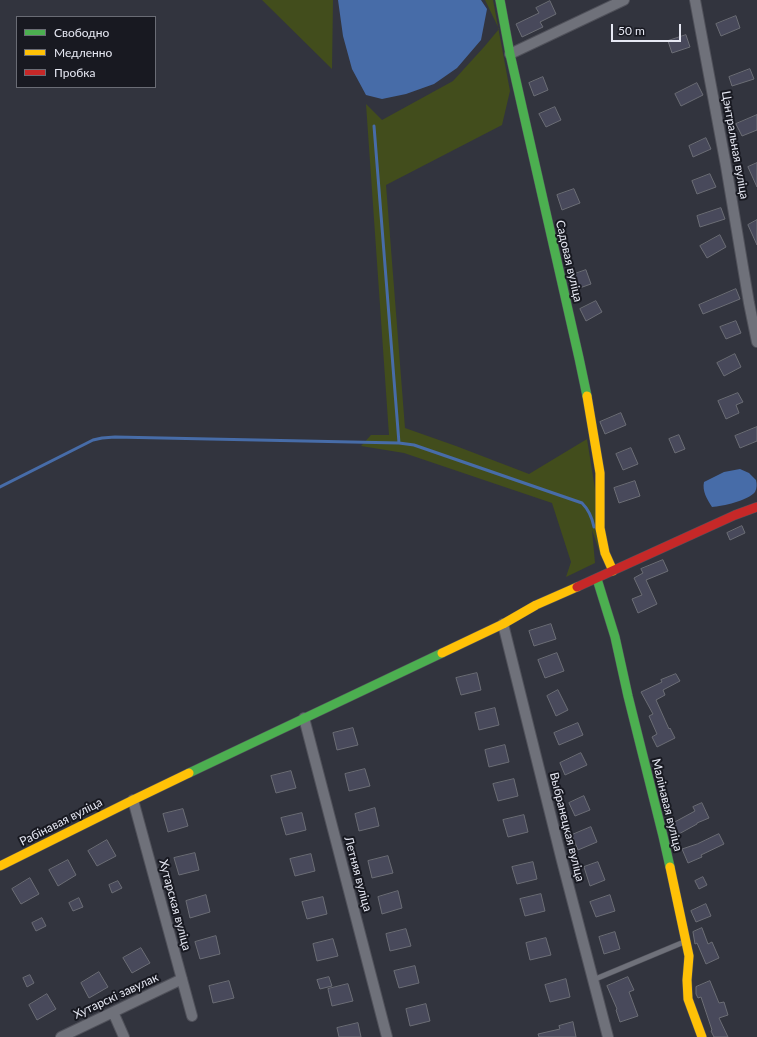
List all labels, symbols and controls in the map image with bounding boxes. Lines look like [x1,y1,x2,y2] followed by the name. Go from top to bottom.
[16,16,156,88] legend
[613,16,683,42] scale bar
[618,23,645,38] text: 50 m
[54,25,109,40] text: Свободно
[54,45,112,60] text: Медленно
[54,65,95,80] text: Пробка
[718,90,752,200] street label: Цэнтральная вуліца
[553,219,585,303] street label: Садовая вуліца
[649,757,685,853] street label: Малінавая вуліца
[546,771,588,883] street label: Выбранецкая вуліца
[17,795,105,849] street label: Рабінавая вуліца
[341,835,375,913] street label: Летняя вуліца
[156,858,194,952] street label: Хутарская вуліца
[71,970,161,1022] street label: Хутарскі завулак

